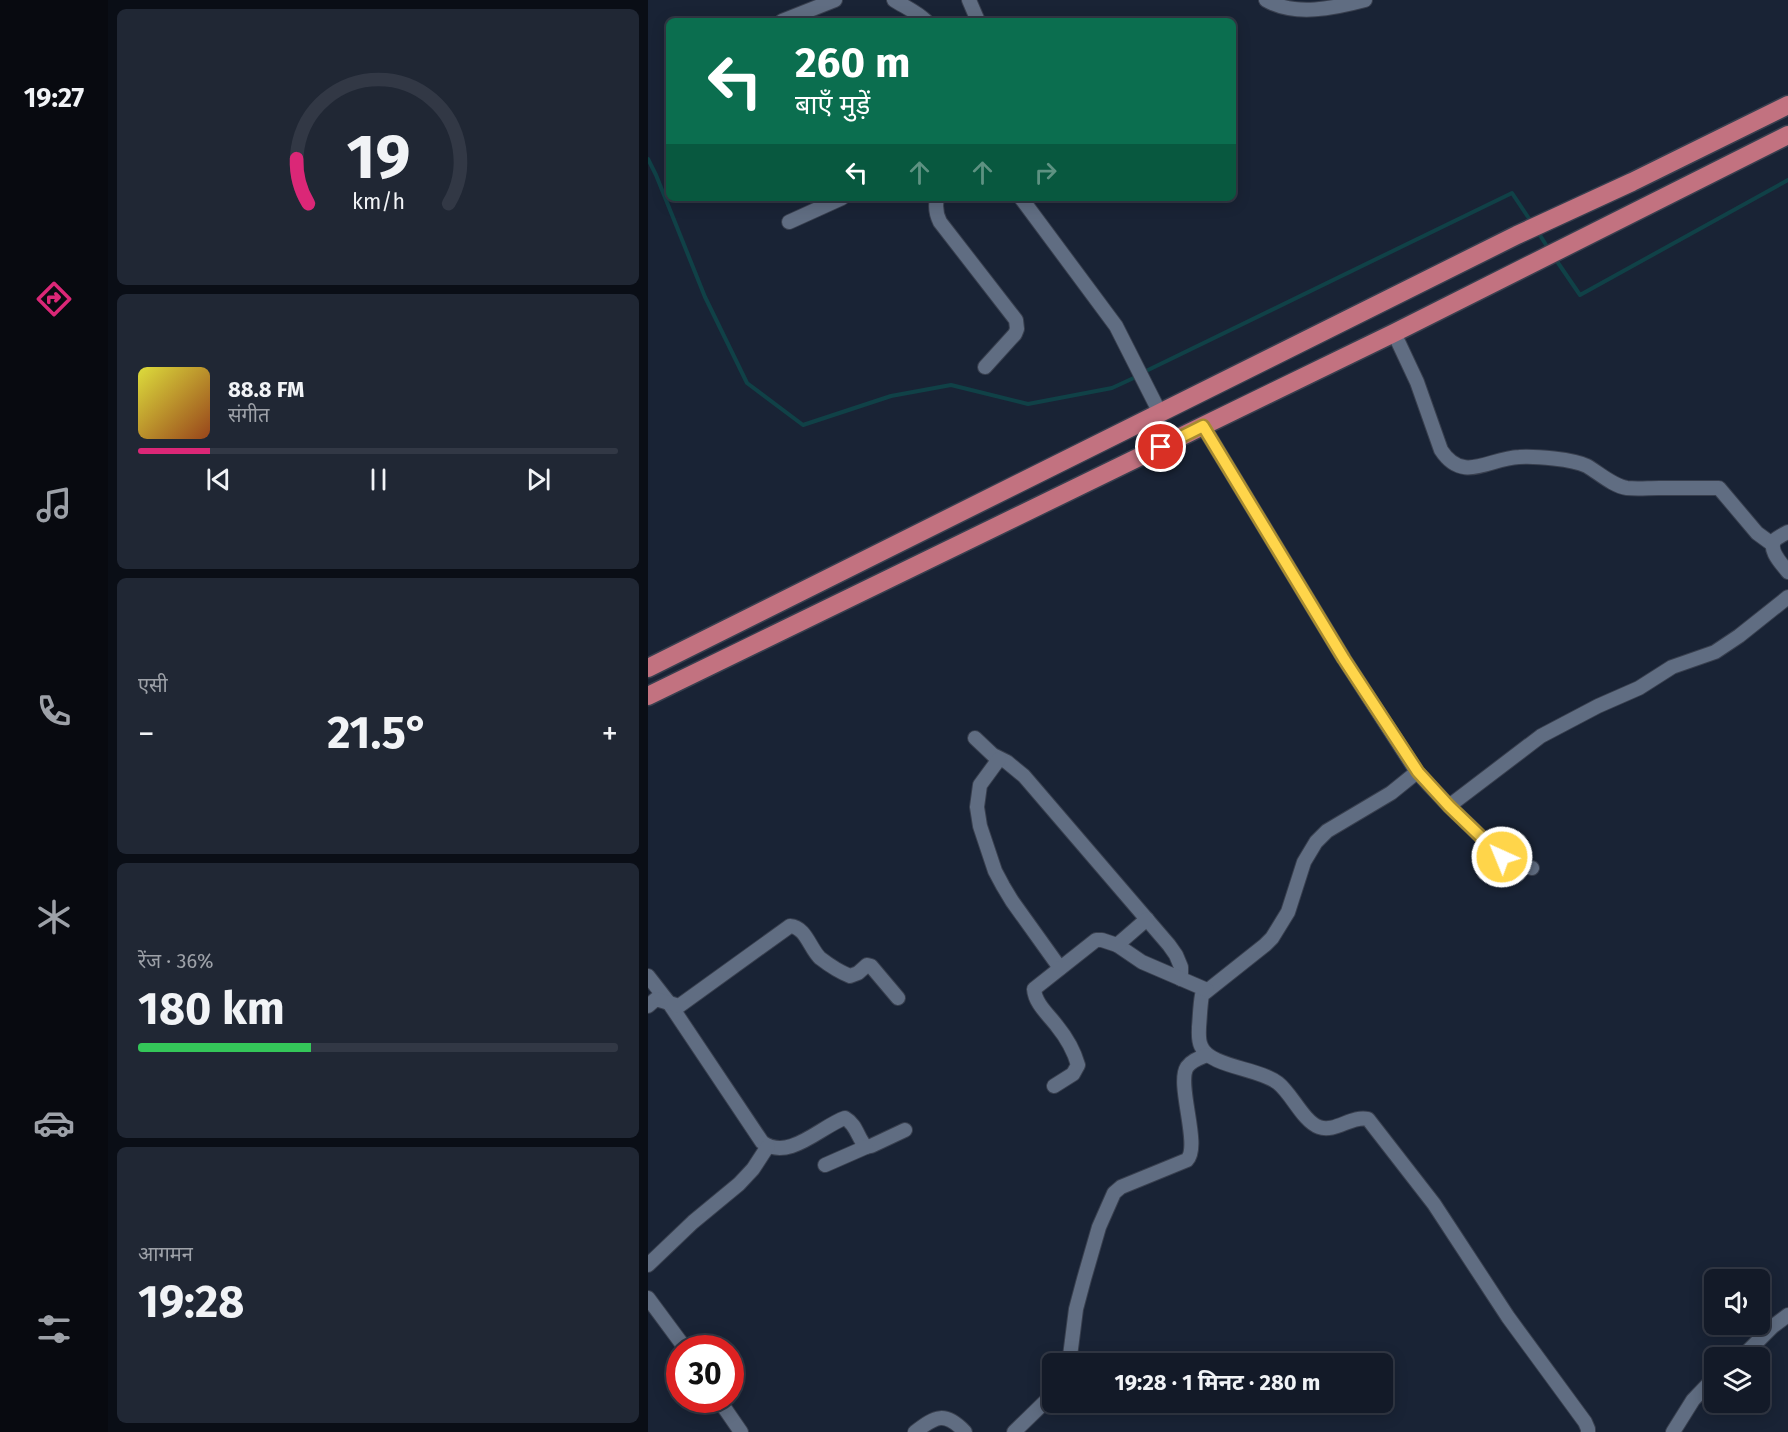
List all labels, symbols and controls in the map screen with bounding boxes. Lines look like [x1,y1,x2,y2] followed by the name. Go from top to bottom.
[795,38,910,88] text: 260 m
[696,42,774,120] icon: left
[24,82,84,114] text: 19:27
[795,89,870,121] text: बाएँ मुड़ें
[346,120,410,195] text: 19
[840,156,873,189] icon: left
[903,156,936,189] icon: ahead
[966,156,999,189] icon: ahead
[1029,156,1062,189] icon: right
[351,189,405,215] text: km/h
[33,278,75,320] icon: directions
[228,376,304,403] text: 88.8 FM
[228,403,269,427] text: संगीत
[1135,421,1186,472] pin
[1144,430,1177,463] icon: arrive
[202,463,235,496] icon: previous
[362,463,395,496] icon: pause
[522,463,555,496] icon: next
[33,484,75,526] icon: music
[138,673,168,697] text: एसी
[33,690,75,732] icon: phone
[327,706,429,760] text: 21.5°
[138,714,155,754] text: −
[602,714,618,754] text: +
[1470,825,1534,889] position arrow
[33,896,75,938] icon: climate
[138,949,214,973] text: रेंज · 36%
[138,982,285,1036] text: 180 km
[33,1102,75,1144] icon: car
[138,1242,193,1266] text: आगमन
[1704,1269,1770,1413] map controls
[1704,1269,1770,1335] button: sound
[138,1275,244,1329] text: 19:28
[33,1308,75,1350] icon: filters
[666,1335,744,1413] speed limit sign: 30
[1704,1347,1770,1413] button: layers
[1115,1369,1320,1396] text: 19:28 · 1 मिनट · 280 m

